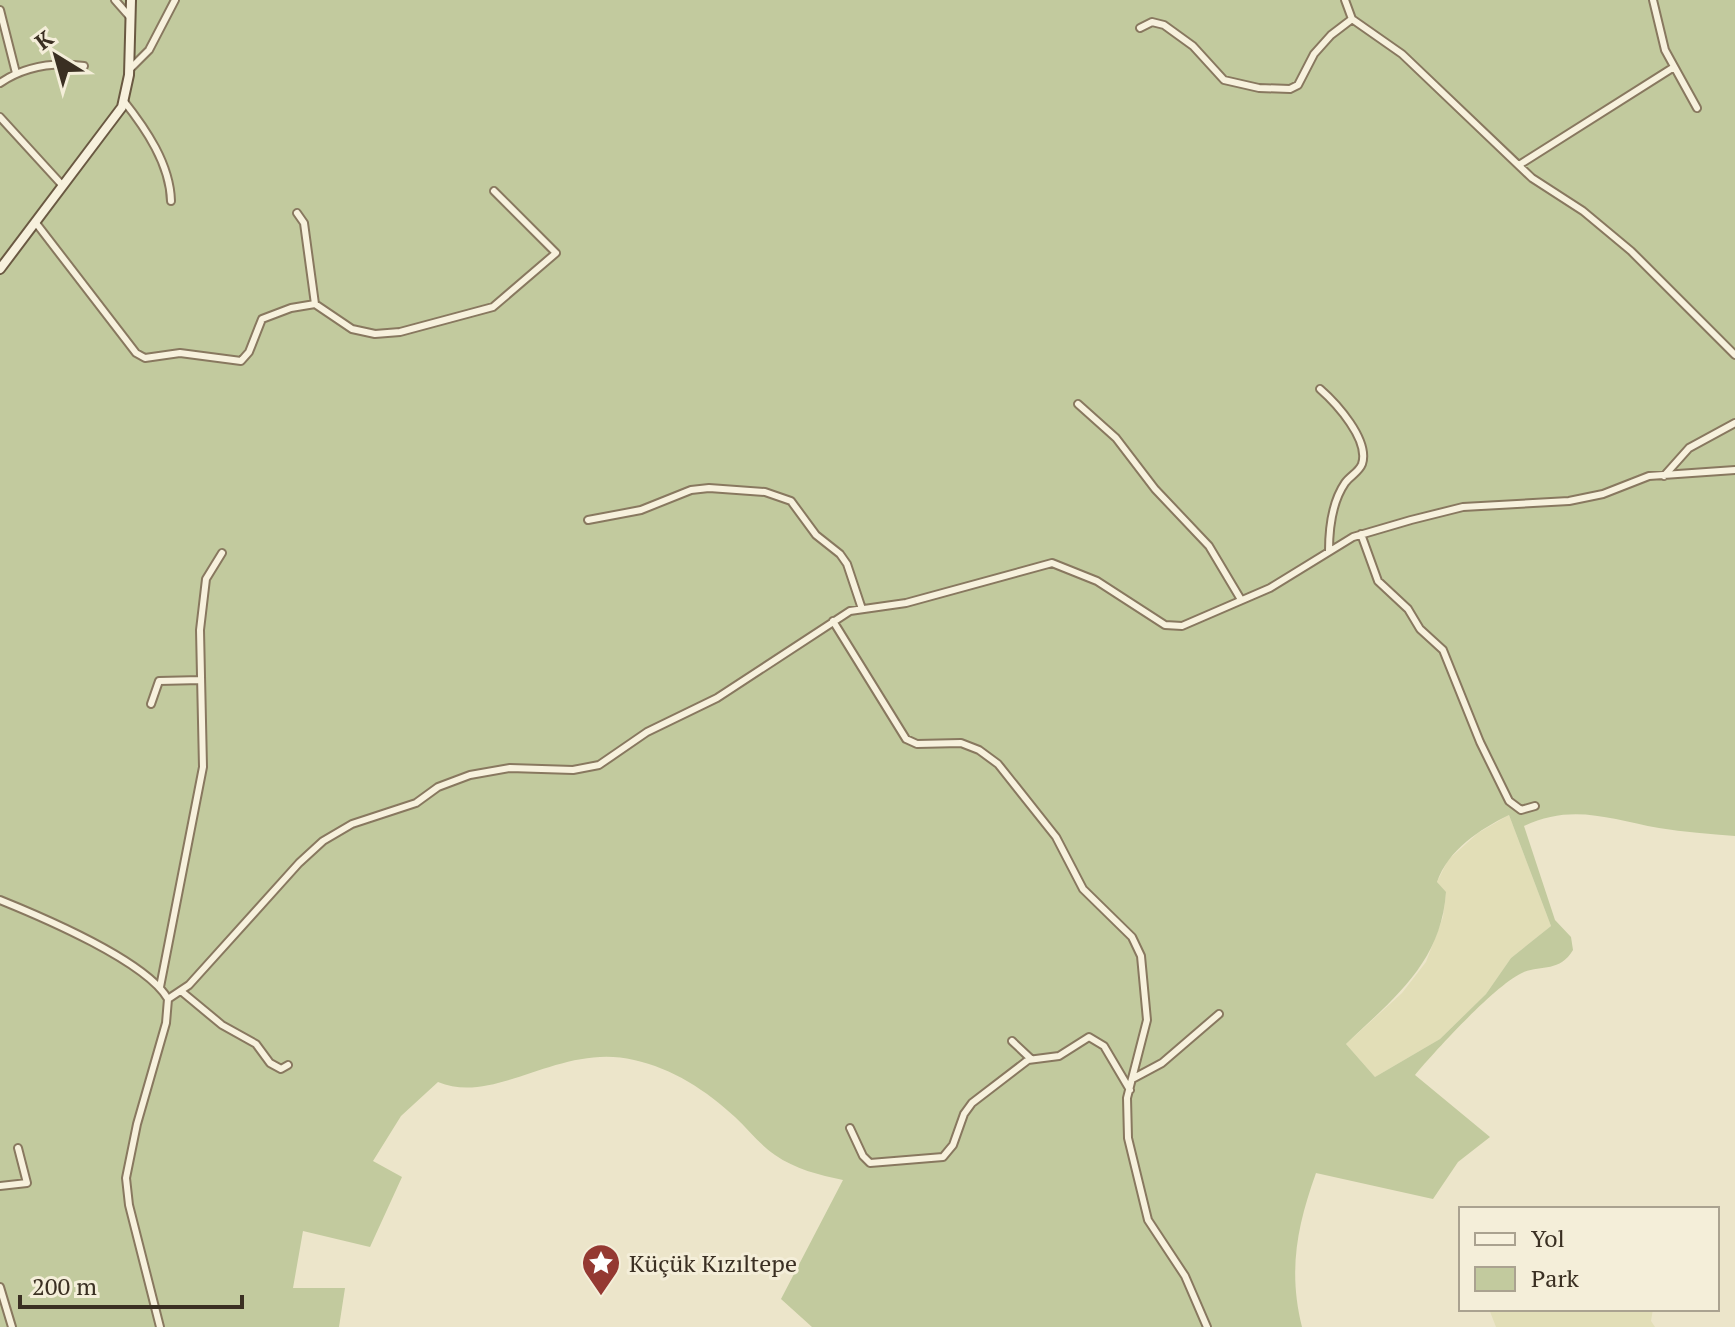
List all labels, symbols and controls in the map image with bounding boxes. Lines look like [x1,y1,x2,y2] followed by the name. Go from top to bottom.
[16,16,96,96] north arrow
[29,23,59,56] text: K
[1459,1207,1719,1311] legend
[1531,1222,1565,1254] text: Yol
[580,1242,622,1297] place icon: Küçük Kızıltepe
[629,1247,797,1279] place label: Küçük Kızıltepe
[20,1259,242,1309] scale bar
[1531,1262,1580,1294] text: Park
[32,1270,97,1302] text: 200 m

